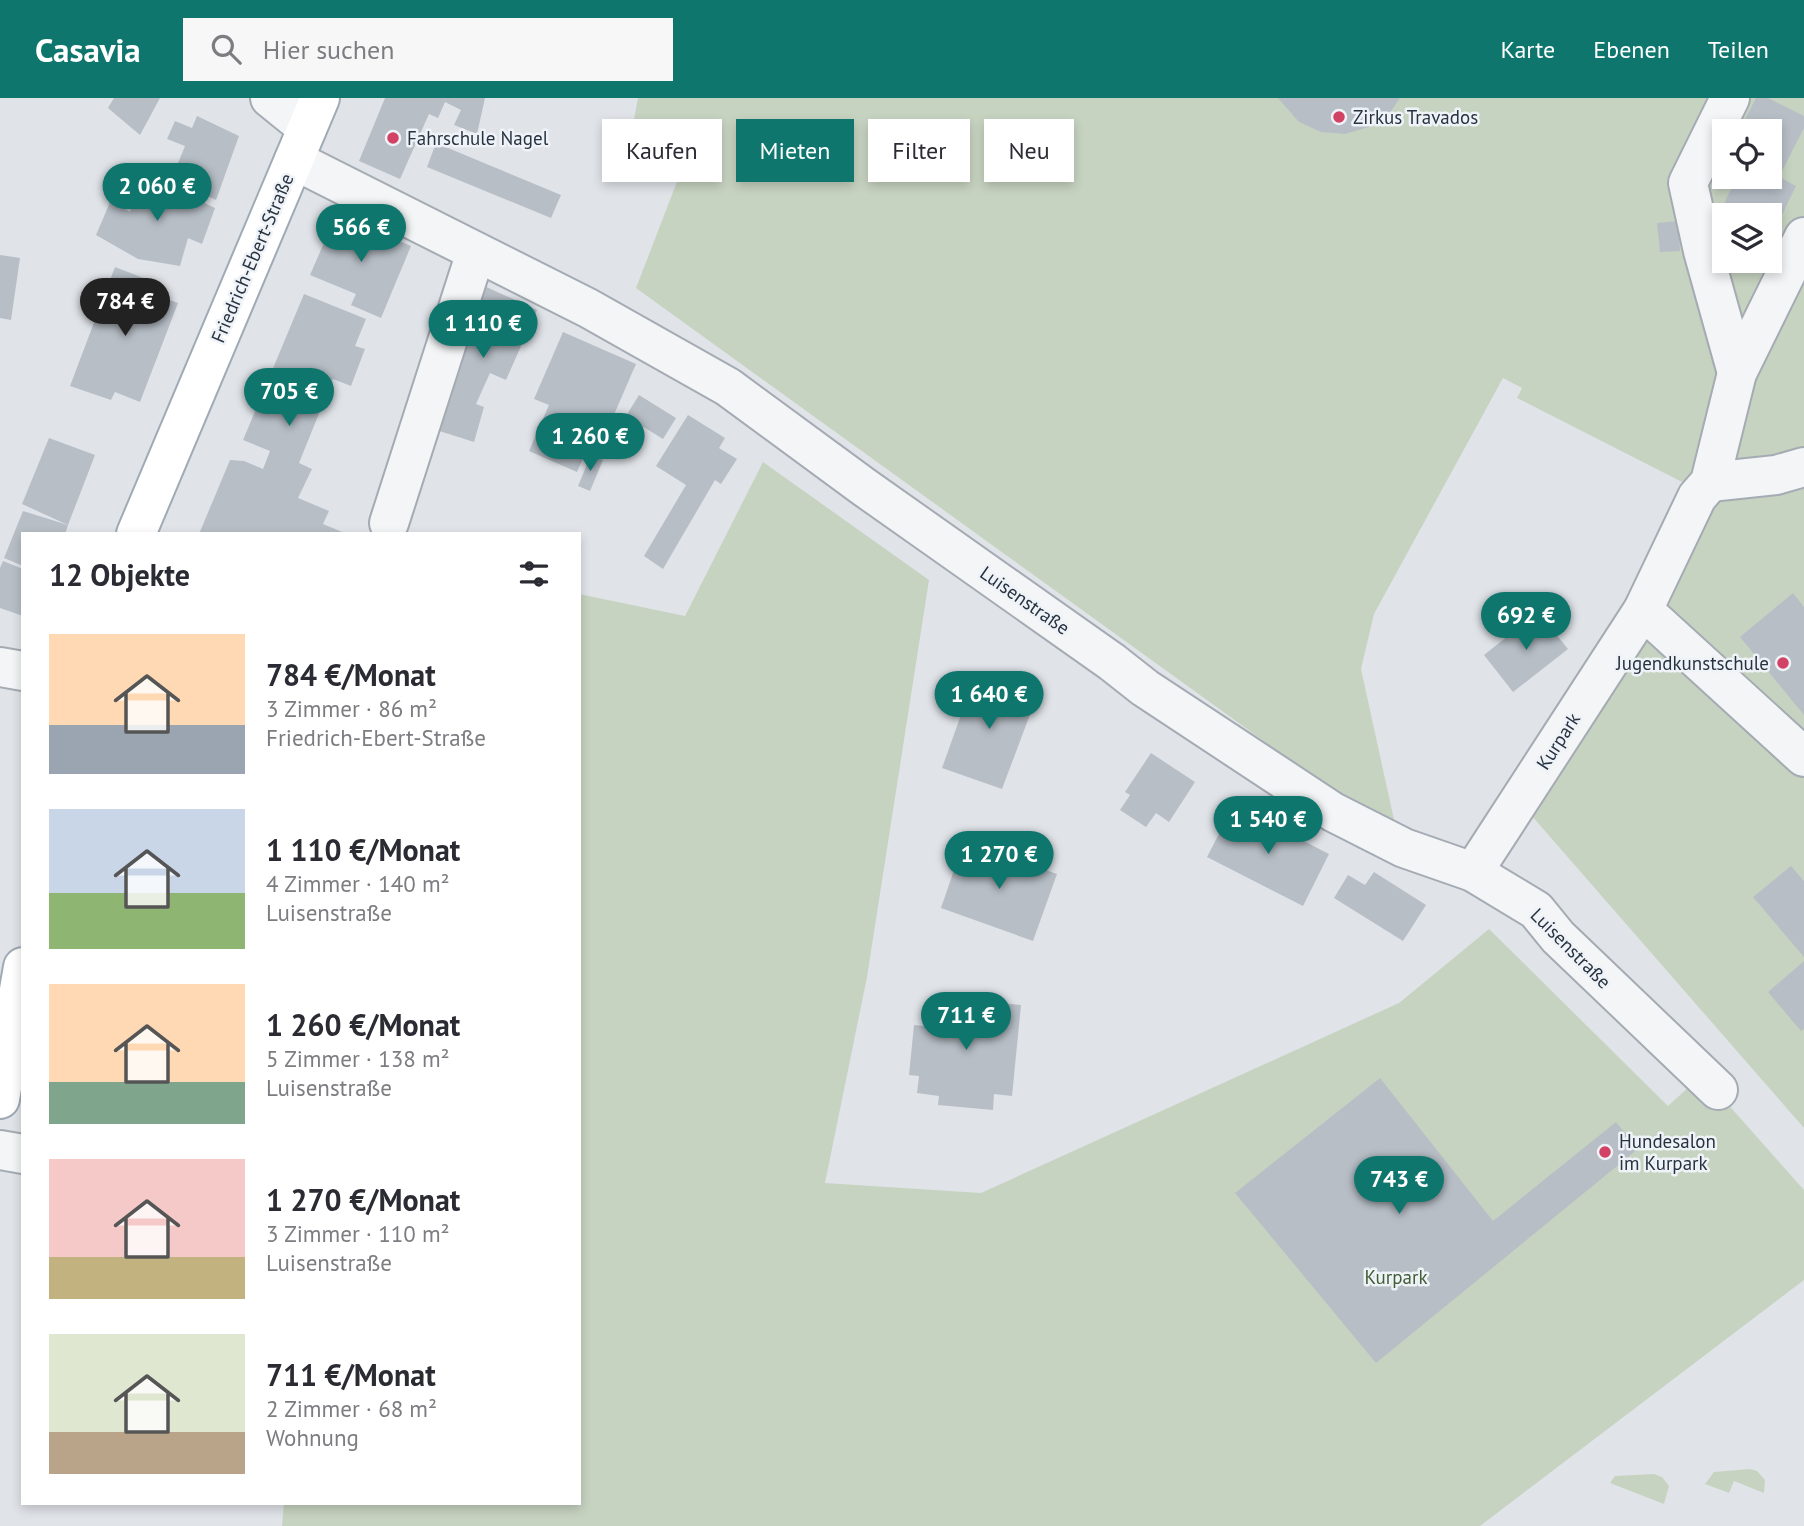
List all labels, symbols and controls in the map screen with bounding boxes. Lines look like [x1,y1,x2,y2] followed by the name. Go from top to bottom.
[183,18,673,81] search box
[35,28,141,71] text: Casavia
[207,30,245,68] icon: search
[263,33,395,66] text: Hier suchen
[1501,34,1555,65] text: Karte
[1593,34,1670,65] text: Ebenen
[1708,34,1769,65] text: Teilen
[1353,105,1478,129] place label: Zirkus Travados
[1331,109,1347,125] marker: Zirkus Travados
[602,119,722,182] chip: Kaufen
[736,119,854,182] chip: Mieten
[868,119,970,182] chip: Filter
[984,119,1074,182] chip: Neu
[1712,119,1782,273] map controls
[1712,119,1782,189] button: locate
[407,126,549,150] place label: Fahrschule Nagel
[385,130,401,146] marker: Fahrschule Nagel
[92,164,222,223] pin: 2 060 €
[205,170,299,346] street label: Friedrich-Ebert-Straße
[119,171,195,200] text: 2 060 €
[1712,203,1782,273] button: layers
[312,204,410,264] pin: 566 €
[332,212,390,241] text: 566 €
[76,278,174,338] pin: 784 €
[96,286,154,315] text: 784 €
[418,300,548,360] pin: 1 110 €
[445,308,521,337] text: 1 110 €
[240,368,338,428] pin: 705 €
[260,376,318,405] text: 705 €
[525,414,655,473] pin: 1 260 €
[552,421,628,450] text: 1 260 €
[49,555,190,594] text: 12 Objekte
[515,555,553,593] icon: filters
[976,560,1074,640] street label: Luisenstraße
[1477,592,1575,652] pin: 692 €
[1497,600,1555,629] text: 692 €
[1615,651,1769,675] place label: Jugendkunstschule
[266,655,436,694] text: 784 €/Monat
[1775,655,1791,671] marker: Jugendkunstschule
[105,662,189,746] icon: home
[924,672,1054,731] pin: 1 640 €
[951,679,1027,708] text: 1 640 €
[266,694,437,723] text: 3 Zimmer · 86 m²
[1531,708,1585,774] street label: Kurpark
[266,723,486,752] text: Friedrich-Ebert-Straße
[1203,796,1333,856] pin: 1 540 €
[1230,804,1306,833] text: 1 540 €
[266,830,460,869] text: 1 110 €/Monat
[934,832,1064,891] pin: 1 270 €
[105,837,189,921] icon: home
[961,839,1037,868] text: 1 270 €
[266,869,450,898] text: 4 Zimmer · 140 m²
[266,898,392,927] text: Luisenstraße
[1526,903,1616,993] street label: Luisenstraße
[917,992,1015,1052] pin: 711 €
[937,1000,995,1029] text: 711 €
[266,1005,460,1044] text: 1 260 €/Monat
[105,1012,189,1096] icon: home
[266,1044,450,1073] text: 5 Zimmer · 138 m²
[266,1073,392,1102] text: Luisenstraße
[1619,1129,1716,1175] place label: Hundesalon im Kurpark
[1597,1144,1613,1160] marker: Hundesalon im Kurpark
[1350,1156,1448,1216] pin: 743 €
[1370,1164,1428,1193] text: 743 €
[266,1180,460,1219] text: 1 270 €/Monat
[105,1187,189,1271] icon: home
[266,1219,450,1248] text: 3 Zimmer · 110 m²
[266,1248,392,1277] text: Luisenstraße
[1364,1265,1428,1289] park label: Kurpark
[266,1355,436,1394] text: 711 €/Monat
[105,1362,189,1446] icon: home
[266,1394,437,1423] text: 2 Zimmer · 68 m²
[266,1423,359,1452] text: Wohnung

